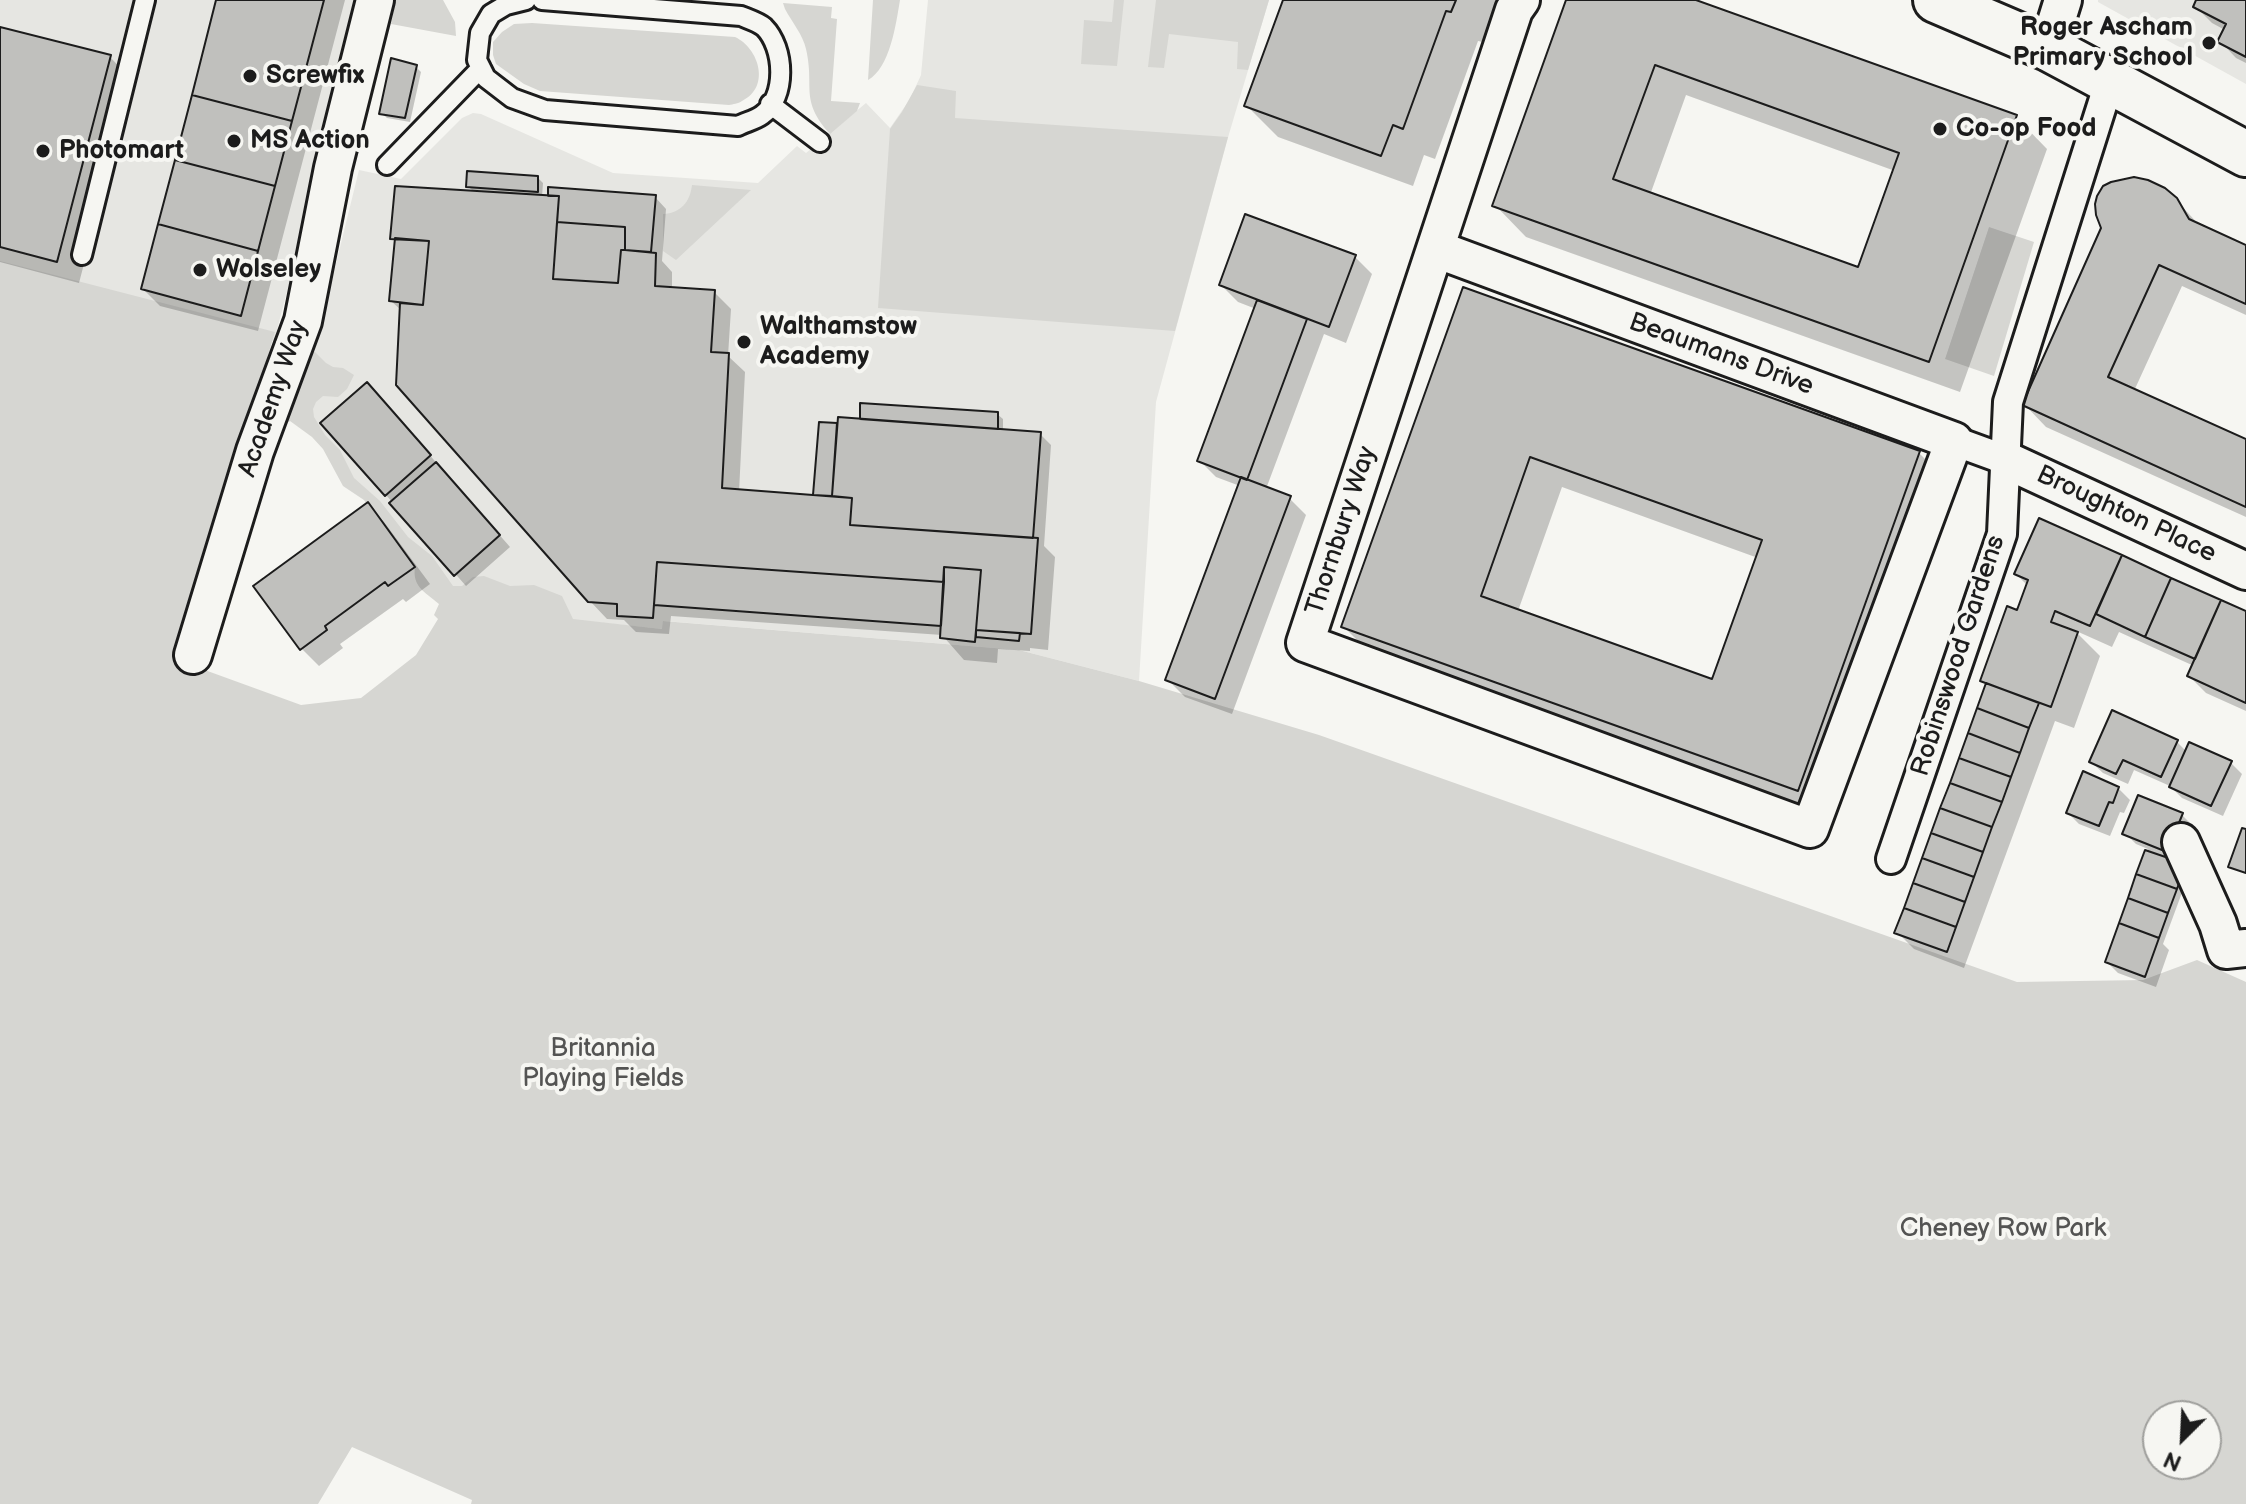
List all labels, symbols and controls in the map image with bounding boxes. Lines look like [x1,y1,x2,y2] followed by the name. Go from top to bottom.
[2013,12,2193,74] place label: Roger Ascham Primary School
[2200,34,2218,52] marker: Roger Ascham Primary School
[266,60,364,92] place label: Screwfix
[241,67,259,85] marker: Screwfix
[1956,113,2096,145] place label: Co-op Food
[1931,120,1949,138] marker: Co-op Food
[250,125,370,157] place label: MS Action
[225,132,243,150] marker: MS Action
[59,135,184,167] place label: Photomart
[34,142,52,160] marker: Photomart
[216,254,321,286] place label: Wolseley
[191,261,209,279] marker: Wolseley
[1624,307,1818,403] street label: Beaumans Drive
[760,311,917,372] place label: Walthamstow Academy
[233,317,315,481] street label: Academy Way
[735,333,753,351] marker: Walthamstow Academy
[1300,443,1384,619] street label: Thornbury Way
[2031,460,2221,570] street label: Broughton Place
[1905,532,2013,780] street label: Robinswood Gardens
[522,1033,684,1094] park label: Britannia Playing Fields
[1900,1213,2106,1245] park label: Cheney Row Park
[2142,1400,2222,1480] north arrow
[2160,1445,2186,1476] text: N

